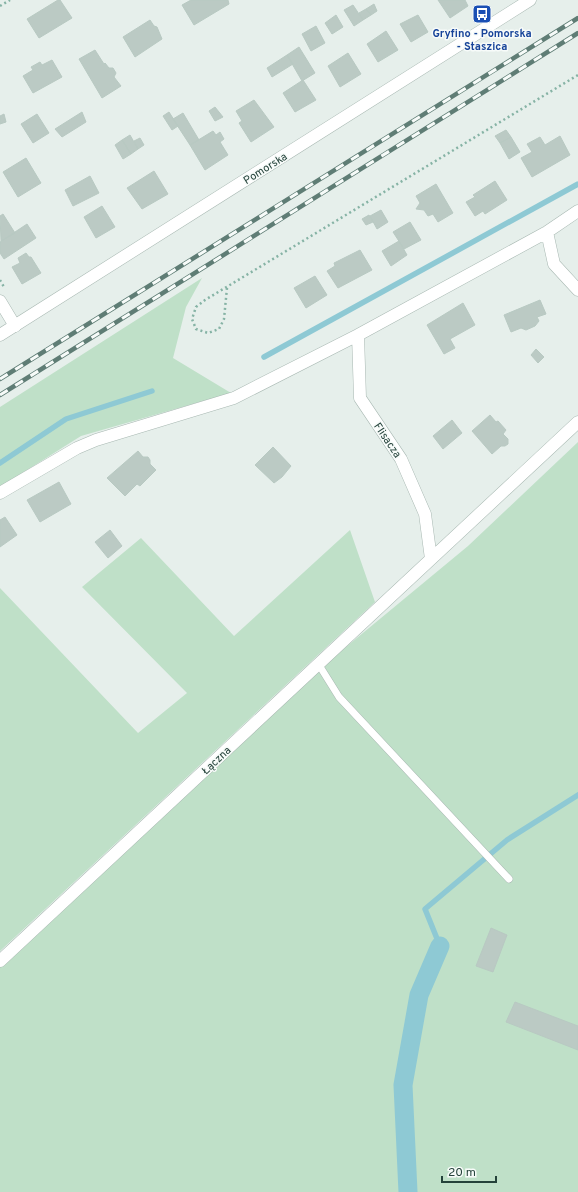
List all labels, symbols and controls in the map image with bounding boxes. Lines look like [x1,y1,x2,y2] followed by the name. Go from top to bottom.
[471,3,493,25] bus stop icon: Gryfino - Pomorska - Staszica
[432,27,532,54] place label: Gryfino - Pomorska - Staszica
[241,150,290,188] street label: Pomorska
[370,420,404,461] street label: Flisacza
[199,744,234,778] street label: Łączna
[442,1158,496,1184] scale bar
[448,1165,476,1181] text: 20 m

